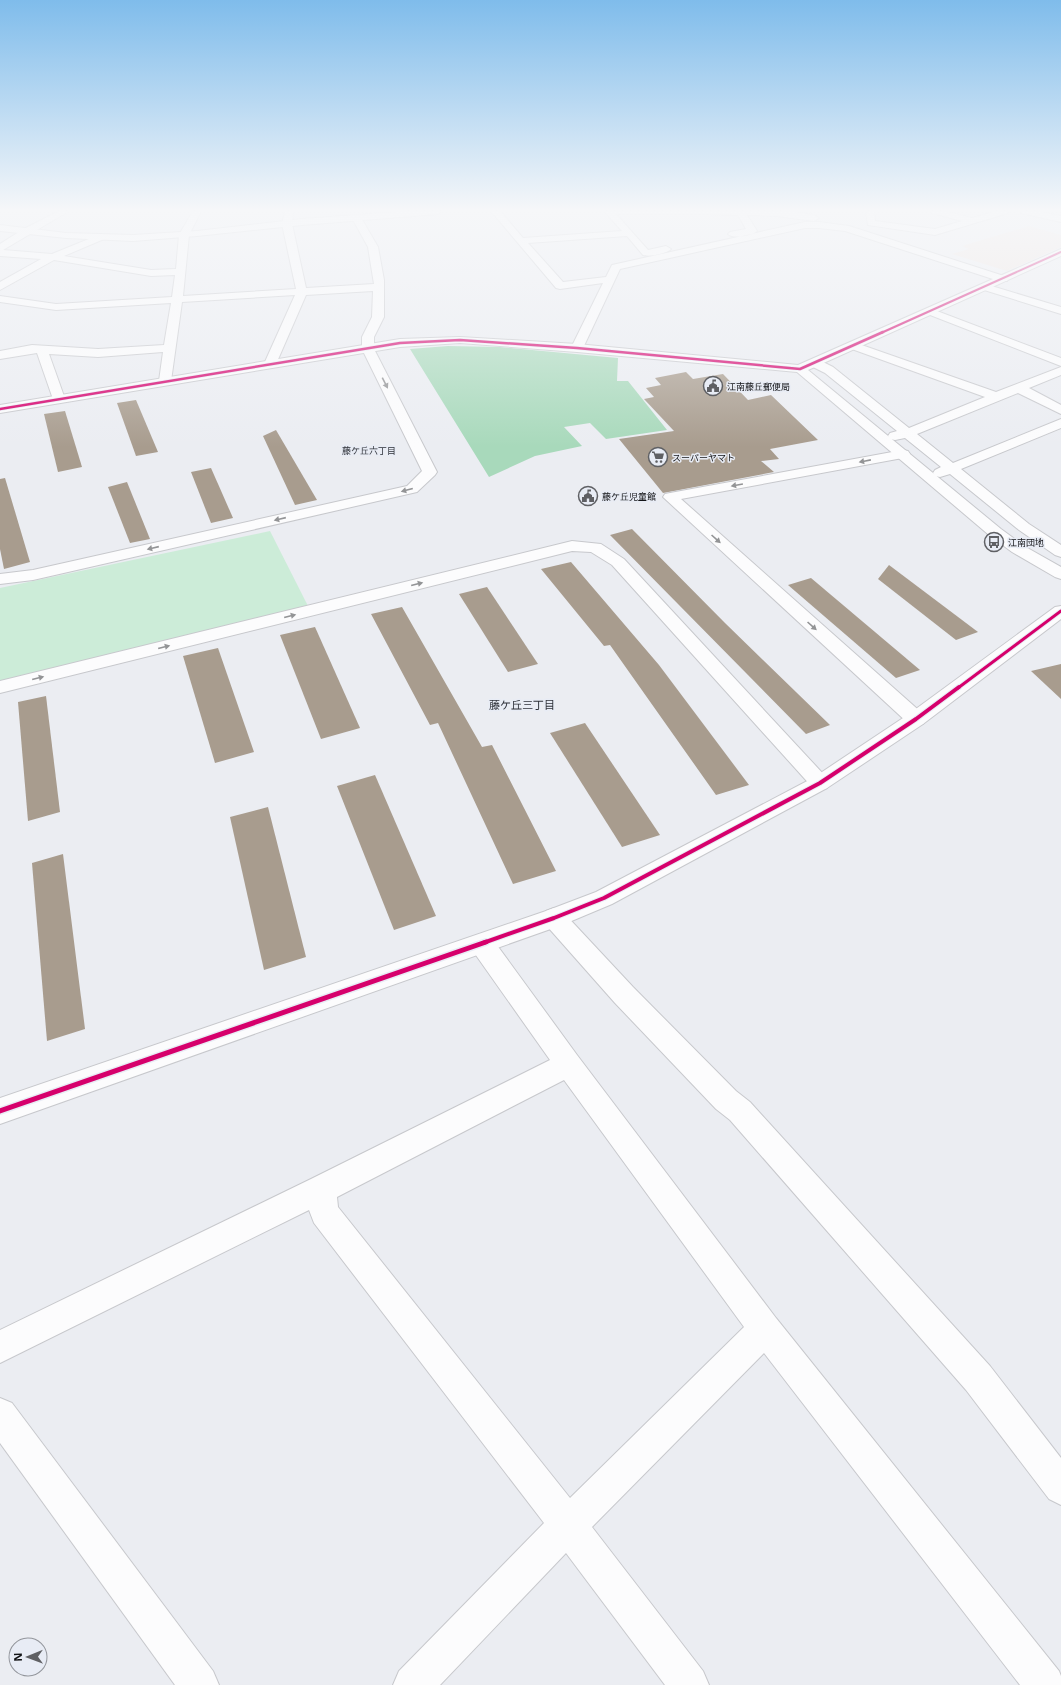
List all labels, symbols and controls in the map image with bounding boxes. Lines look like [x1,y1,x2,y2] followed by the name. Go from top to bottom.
[702,375,724,397] public building icon: 江南藤丘郵便局
[382,378,389,389] one-way arrow
[727,380,790,393] place label: 江南藤丘郵便局
[342,444,396,457] district label: 藤ケ丘六丁目
[647,446,669,468] supermarket icon: スーパーヤマト
[672,451,735,464] place label: スーパーヤマト
[859,458,871,464] one-way arrow
[731,482,743,488] one-way arrow
[577,485,599,507] public building icon: 藤ケ丘児童館
[400,487,412,493] one-way arrow
[602,490,656,503] place label: 藤ケ丘児童館
[274,516,286,522] one-way arrow
[983,531,1005,553] bus stop icon: 江南団地
[711,534,721,543] one-way arrow
[1008,536,1044,549] place label: 江南団地
[147,545,159,551] one-way arrow
[410,581,423,587] one-way arrow
[284,612,297,618] one-way arrow
[807,621,817,630] one-way arrow
[158,643,170,649] one-way arrow
[32,674,44,680] one-way arrow
[489,697,555,712] district label: 藤ケ丘三丁目
[8,1637,48,1677] north arrow
[10,1653,25,1662] text: N

